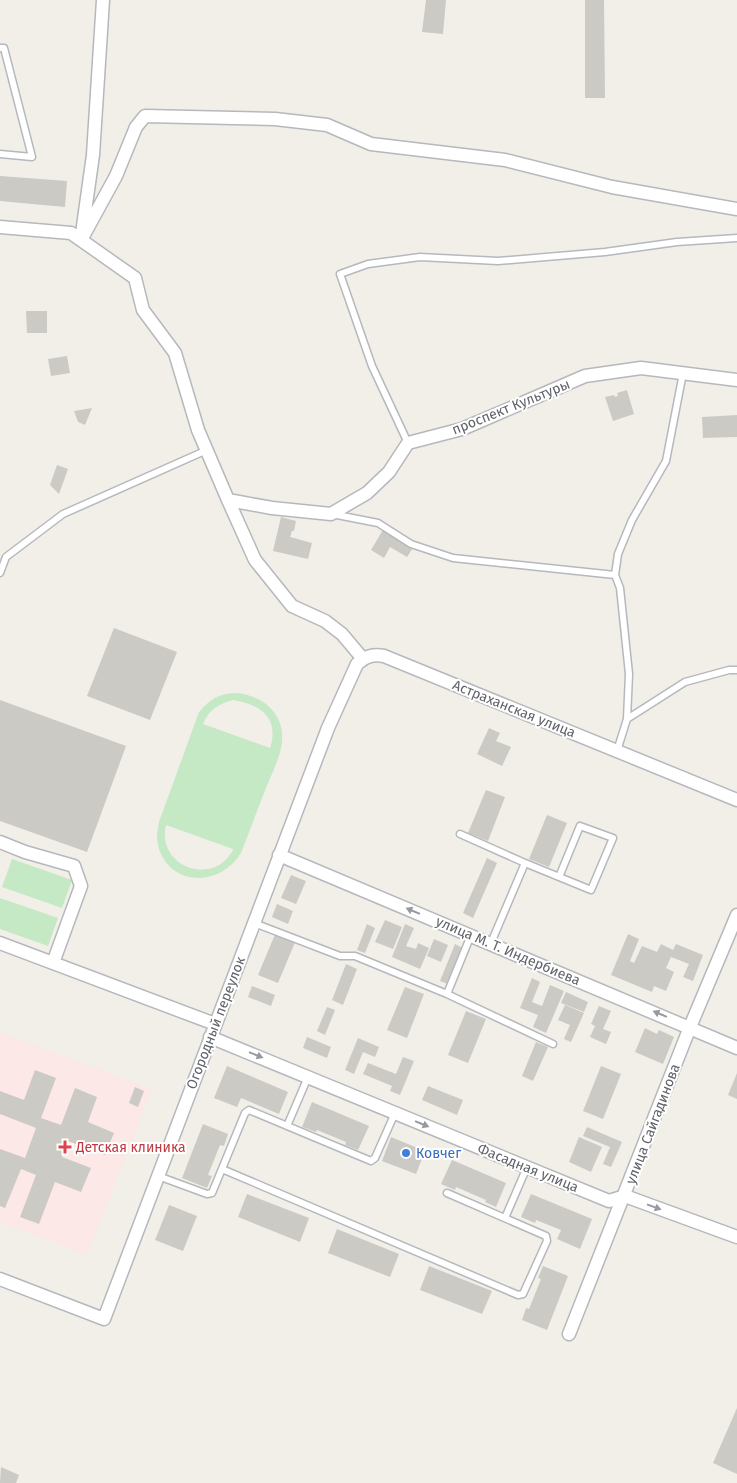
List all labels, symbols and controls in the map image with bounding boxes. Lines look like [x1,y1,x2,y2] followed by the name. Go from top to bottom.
[449,376,573,438] street label: проспект Культуры
[450,677,578,741] street label: Астраханская улица
[405,907,420,915] one-way arrow
[433,913,583,989] street label: улица М. Т. Индербиева
[183,954,249,1092] street label: Огородный переулок
[653,1010,667,1018] one-way arrow
[248,1052,263,1060] one-way arrow
[622,1061,684,1187] street label: улица Сайгадинова
[415,1120,429,1128] one-way arrow
[75,1139,186,1156] place label: Детская клиника
[58,1140,72,1154] marker: Детская клиника
[475,1140,581,1196] street label: Фасадная улица
[416,1145,461,1162] place label: Ковчег
[400,1147,412,1159] marker: Ковчег
[647,1203,661,1211] one-way arrow

